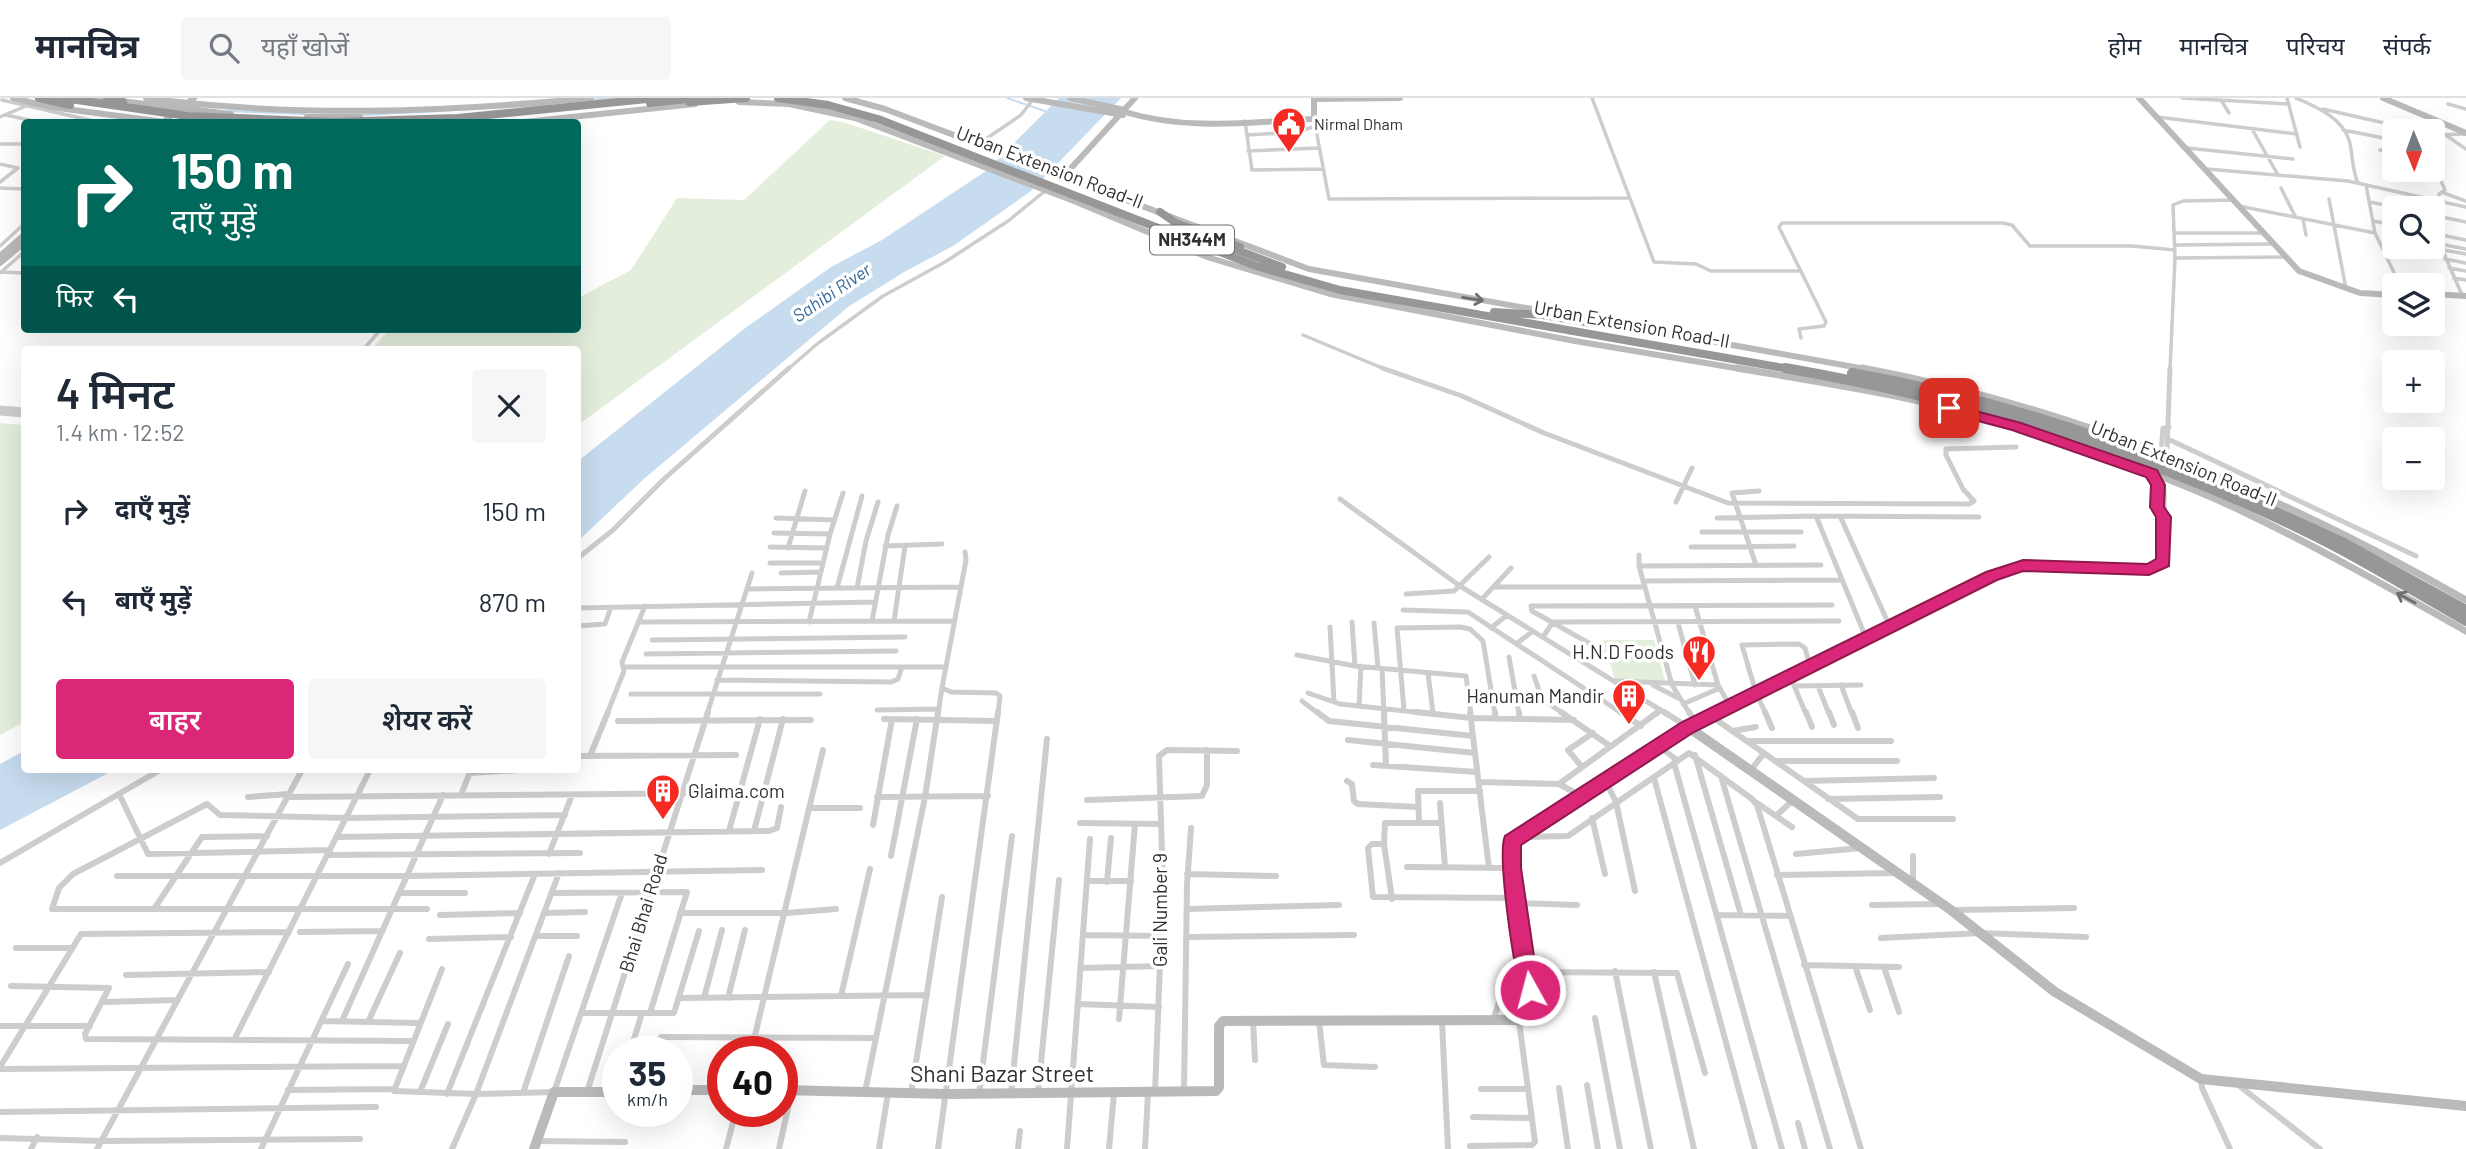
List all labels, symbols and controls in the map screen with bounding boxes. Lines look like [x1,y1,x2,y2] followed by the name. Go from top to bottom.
[181,17,671,80] search box
[35,25,139,65] text: मानचित्र
[205,29,243,67] icon: search
[261,30,349,61] text: यहाँ खोजें
[2108,31,2141,60] text: होम
[2179,31,2248,60] text: मानचित्र
[2286,31,2345,60] text: परिचय
[2383,31,2431,60] text: संपर्क
[1270,105,1308,154] public building icon: Nirmal Dham
[1314,114,1403,133] place label: Nirmal Dham
[2382,119,2445,182] north arrow
[2382,119,2445,490] map controls
[953,120,1147,213] street label: Urban Extension Road-II
[171,140,293,199] text: 150 m
[56,147,147,238] icon: right
[2382,196,2445,259] button: search
[171,200,257,238] text: दाएँ मुड़ें
[1150,225,1234,254] road number: NH344M
[788,258,875,326] water label: Sahibi River
[2382,273,2445,336] button: layers
[107,280,145,318] icon: left
[56,281,93,312] text: फिर
[1461,293,1484,306] one-way arrow
[1532,295,1732,352] street label: Urban Extension Road-II
[2382,350,2445,413] button: +
[56,367,174,417] text: 4 मिनट
[472,369,546,443] button: close
[1919,378,1979,438] pin
[1930,389,1968,427] icon: arrive
[2088,415,2281,510] street label: Urban Extension Road-II
[56,418,185,446] text: 1.4 km · 12:52
[2382,427,2445,490] button: −
[56,492,94,530] icon: right
[115,492,190,523] text: दाएँ मुड़ें
[482,495,546,526] text: 150 m
[56,583,94,621] icon: left
[115,583,192,614] text: बाएँ मुड़ें
[479,586,546,617] text: 870 m
[2397,591,2417,605] one-way arrow
[1680,633,1718,682] restaurant icon: H.N.D Foods
[1572,640,1674,663] place label: H.N.D Foods
[1610,677,1648,726] building icon: Hanuman Mandir
[56,679,294,759] button: बाहर
[308,679,546,759] button: शेयर करें
[1466,684,1604,707] place label: Hanuman Mandir
[644,772,682,821] building icon: Glaima.com
[688,779,785,802] place label: Glaima.com
[614,851,672,975] street label: Bhai Bhai Road
[1148,853,1171,967] street label: Gali Number 9
[1493,953,1567,1027] position arrow
[707,1036,798,1127] speed limit sign: 40
[629,1051,666,1093] text: 35
[910,1059,1094,1087] street label: Shani Bazar Street
[627,1088,668,1110] text: km/h

